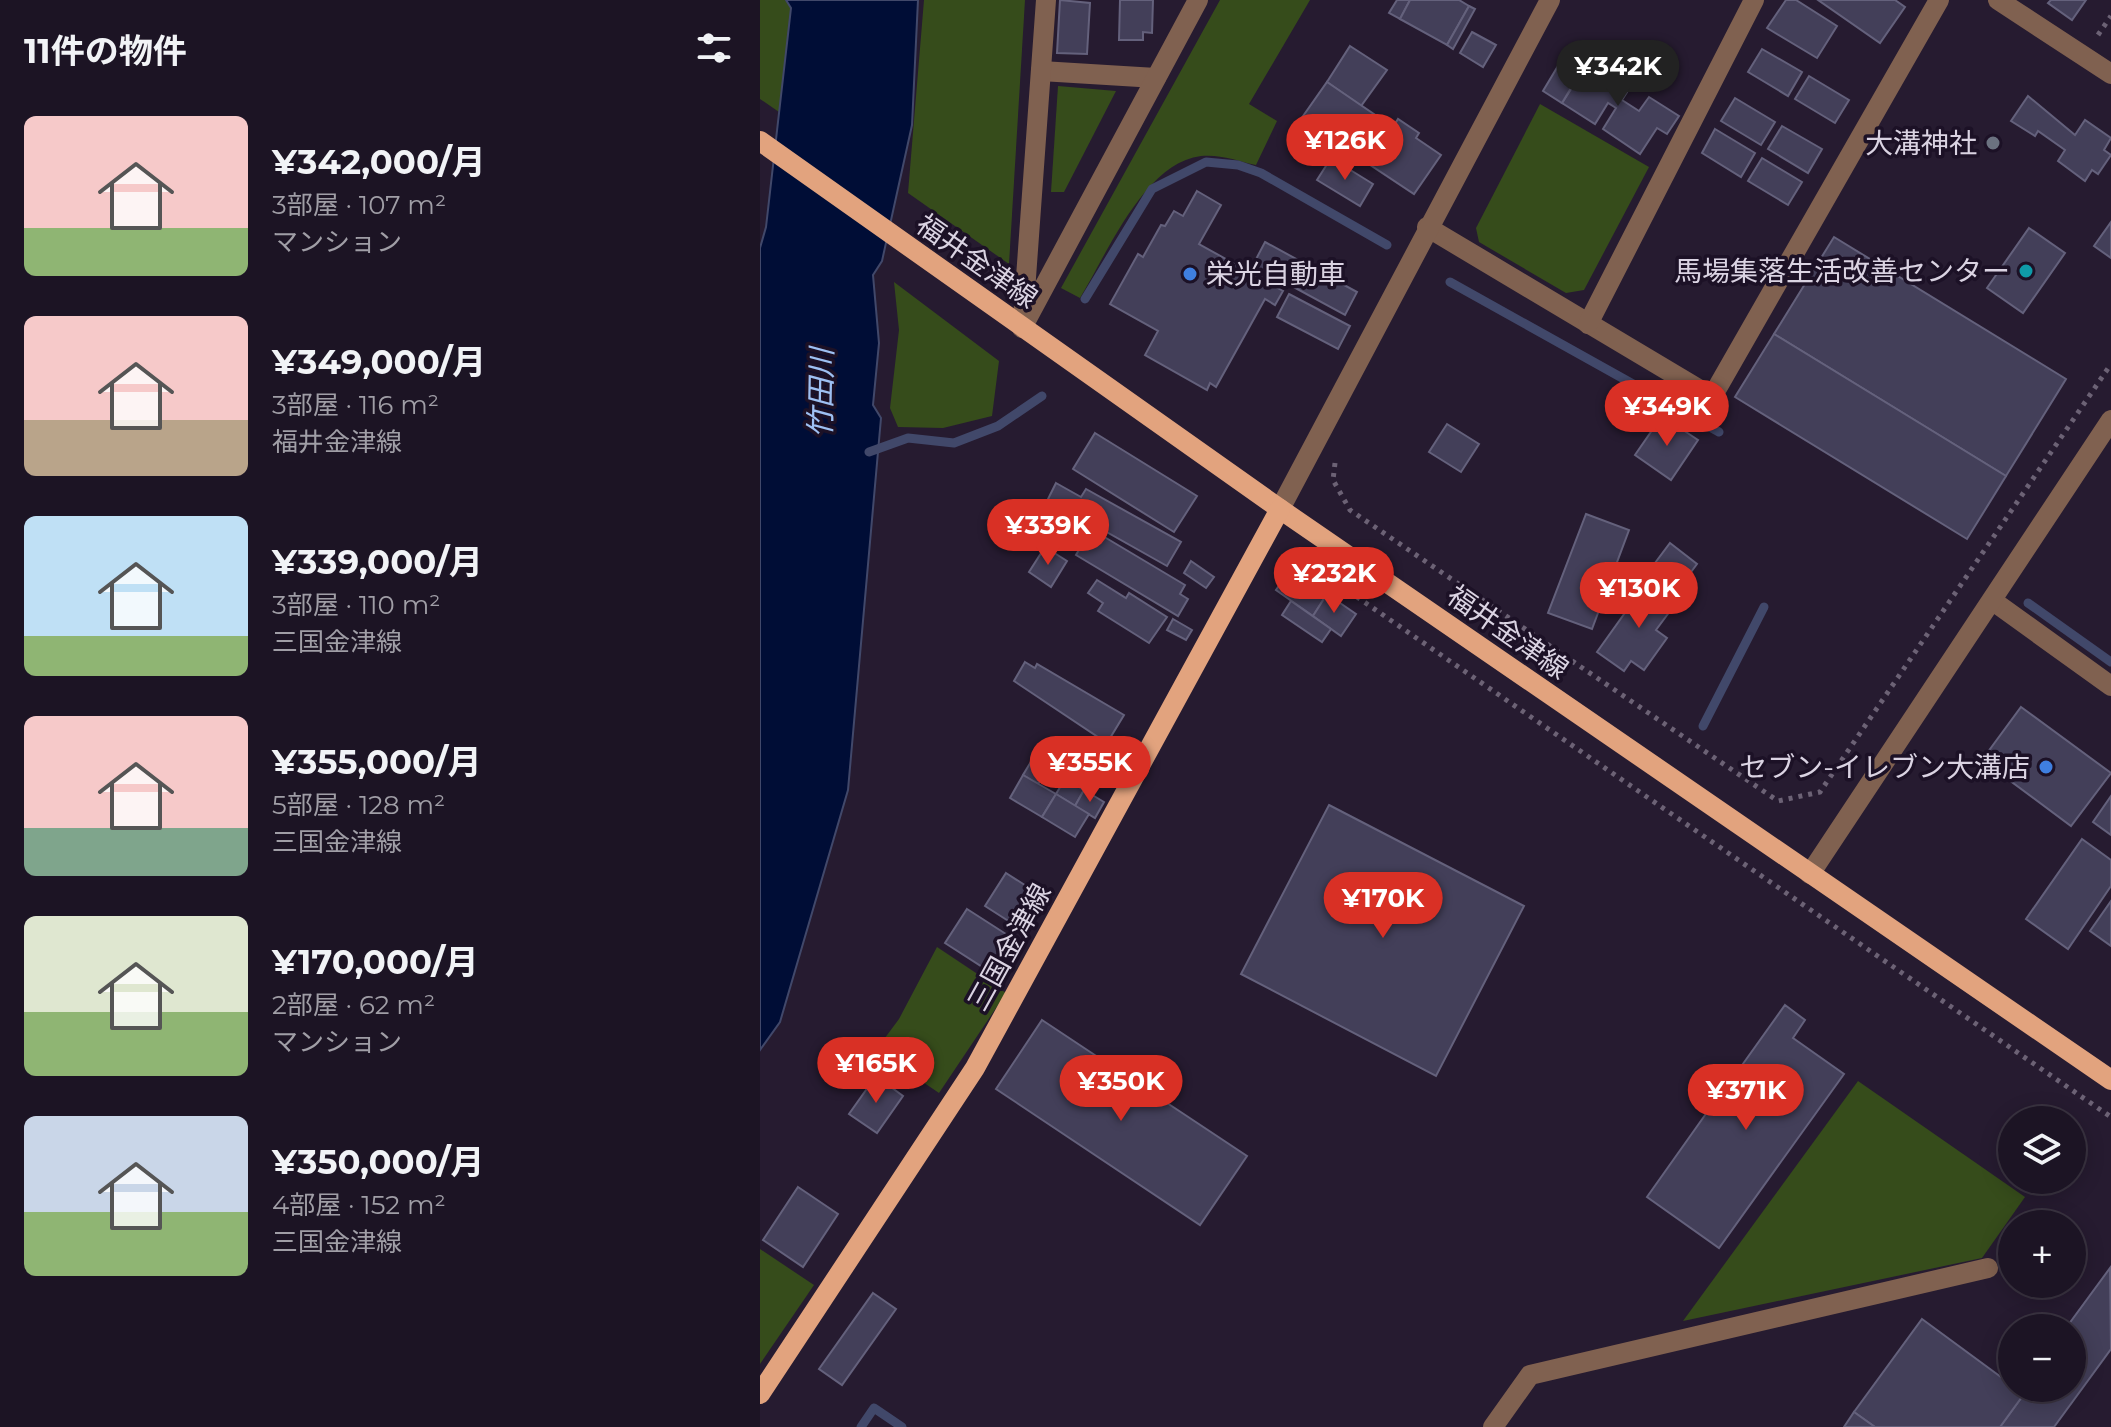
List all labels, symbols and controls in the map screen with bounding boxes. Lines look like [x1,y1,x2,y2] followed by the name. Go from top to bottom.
[692,26,736,70] icon: filters
[24,30,187,72] text: 11件の物件
[1562,40,1674,108] pin: ¥342K
[1574,50,1662,82] text: ¥342K
[1289,114,1401,182] pin: ¥126K
[1304,124,1386,156] text: ¥126K
[1865,126,1977,160] place label: 大溝神社
[1984,134,2002,152] marker: 大溝神社
[272,141,486,183] text: ¥342,000/月
[88,148,184,244] icon: home
[272,189,446,221] text: 3部屋 · 107 m²
[910,207,1044,315] street label: 福井金津線
[272,226,402,258] text: マンション
[1674,254,2010,288] place label: 馬場集落生活改善センター
[1206,257,1346,291] place label: 栄光自動車
[2017,262,2035,280] marker: 馬場集落生活改善センター
[1181,265,1199,283] marker: 栄光自動車
[272,341,486,383] text: ¥349,000/月
[802,345,840,438] water label: 竹田川
[88,348,184,444] icon: home
[1611,380,1723,448] pin: ¥349K
[272,389,439,421] text: 3部屋 · 116 m²
[1623,390,1711,422] text: ¥349K
[272,426,402,458] text: 福井金津線
[992,499,1104,567] pin: ¥339K
[1005,509,1091,541] text: ¥339K
[272,541,483,583] text: ¥339,000/月
[1278,547,1390,615] pin: ¥232K
[88,548,184,644] icon: home
[1292,557,1376,589] text: ¥232K
[1583,562,1695,630] pin: ¥130K
[1598,572,1680,604] text: ¥130K
[1441,578,1575,686] street label: 福井金津線
[272,589,440,621] text: 3部屋 · 110 m²
[272,626,402,658] text: 三国金津線
[1034,736,1146,804] pin: ¥355K
[272,741,482,783] text: ¥355,000/月
[1048,746,1132,778] text: ¥355K
[88,748,184,844] icon: home
[1739,750,2030,784] place label: セブン-イレブン大溝店
[2037,758,2055,776] marker: セブン-イレブン大溝店
[272,789,445,821] text: 5部屋 · 128 m²
[272,826,402,858] text: 三国金津線
[1327,872,1439,940] pin: ¥170K
[960,878,1058,1016] street label: 三国金津線
[1342,882,1424,914] text: ¥170K
[272,941,479,983] text: ¥170,000/月
[88,948,184,1044] icon: home
[272,989,435,1021] text: 2部屋 · 62 m²
[272,1026,402,1058] text: マンション
[820,1037,932,1105] pin: ¥165K
[835,1047,917,1079] text: ¥165K
[1065,1055,1177,1123] pin: ¥350K
[1690,1064,1802,1132] pin: ¥371K
[1078,1065,1164,1097] text: ¥350K
[1706,1074,1786,1106] text: ¥371K
[1998,1106,2086,1402] map controls
[1998,1106,2086,1194] button: layers
[272,1141,484,1183] text: ¥350,000/月
[88,1148,184,1244] icon: home
[272,1189,446,1221] text: 4部屋 · 152 m²
[1998,1210,2086,1298] button: +
[272,1226,402,1258] text: 三国金津線
[1998,1314,2086,1402] button: −

